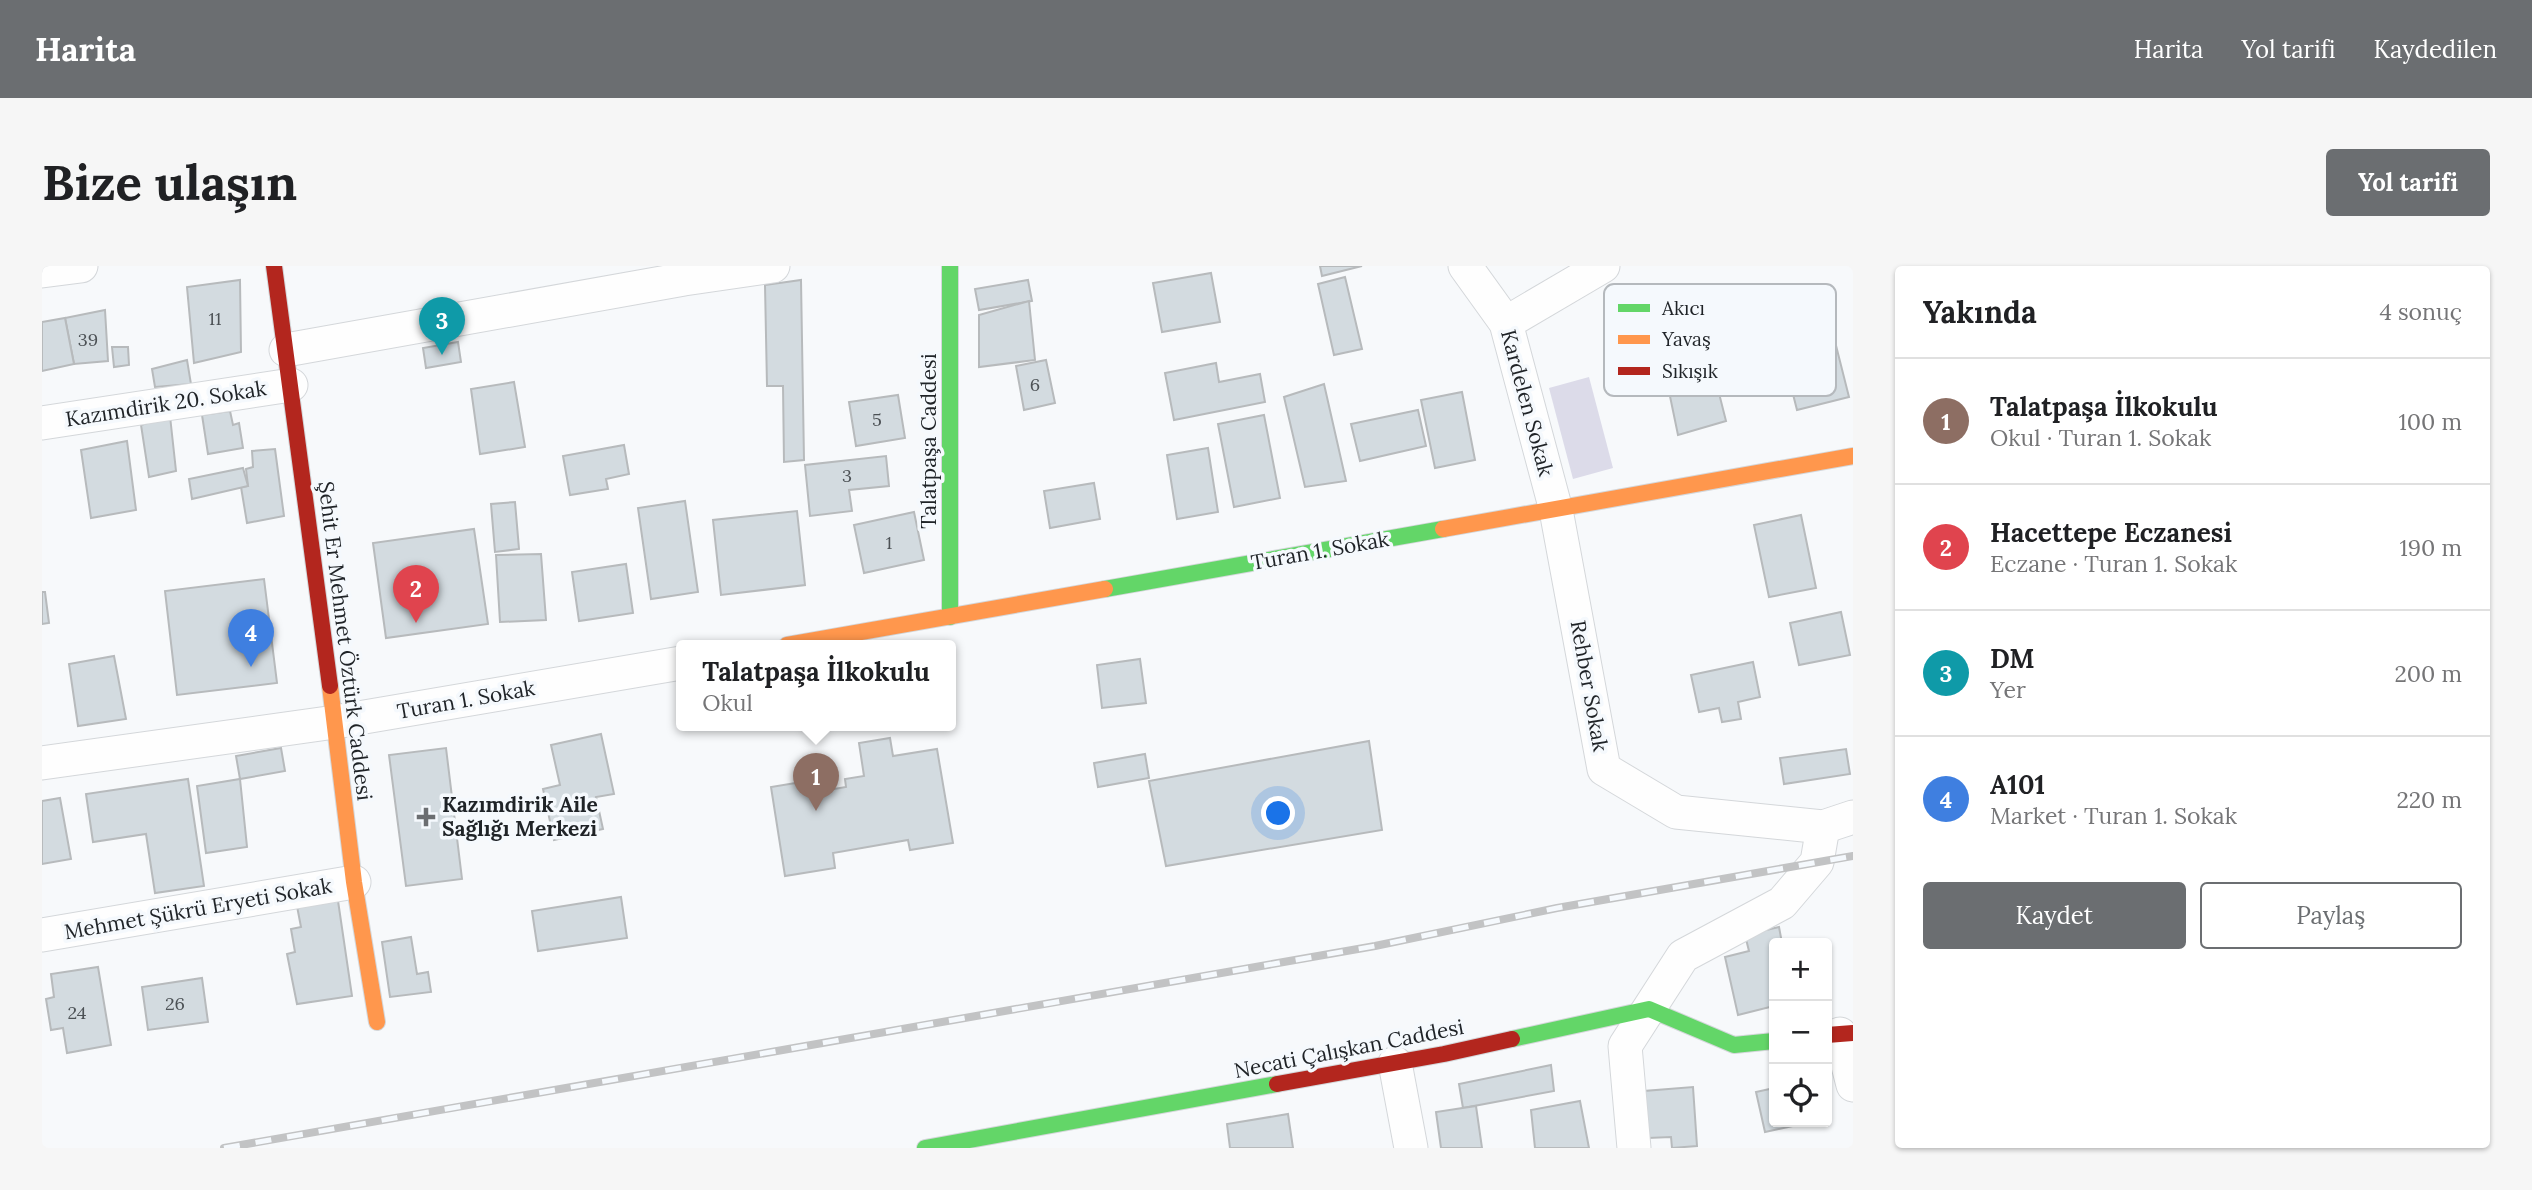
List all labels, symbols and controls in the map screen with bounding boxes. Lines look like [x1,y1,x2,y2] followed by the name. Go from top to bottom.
[35,28,136,70] text: Harita
[2134,34,2203,65] text: Harita
[2241,34,2336,65] text: Yol tarifi
[2374,34,2497,65] text: Kaydedilen
[2326,149,2490,216] button: Yol tarifi
[42,151,297,213] text: Bize ulaşın
[1604,284,1836,396] legend
[1923,293,2037,331] text: Yakında
[1661,296,1705,320] text: Akıcı
[419,297,465,355] pin: 3
[2379,297,2462,326] text: 4 sonuç
[208,307,222,330] house number: 11
[1495,326,1560,480] street label: Kardelen Sokak
[1661,327,1711,351] text: Yavaş
[78,328,98,351] house number: 39
[915,353,942,529] street label: Talatpaşa Caddesi
[1662,359,1719,383] text: Sıkışık
[1030,373,1040,396] house number: 6
[64,374,269,433] street label: Kazımdirik 20. Sokak
[1990,390,2218,423] text: Talatpaşa İlkokulu
[1941,407,1951,436] text: 1
[2398,407,2462,436] text: 100 m
[872,408,882,431] house number: 5
[1990,423,2211,452] text: Okul · Turan 1. Sokak
[842,464,852,487] house number: 3
[313,480,378,802] street label: Şehit Er Mehmet Öztürk Caddesi
[1990,516,2232,549] text: Hacettepe Eczanesi
[1249,525,1392,576] street label: Turan 1. Sokak
[886,531,892,554] house number: 1
[1940,533,1952,562] text: 2
[2399,533,2462,562] text: 190 m
[1990,549,2237,578] text: Eczane · Turan 1. Sokak
[393,565,439,623] pin: 2
[228,609,274,667] pin: 4
[1565,618,1614,754] street label: Rehber Sokak
[676,640,956,731] popup
[1990,642,2035,675] text: DM
[702,655,930,688] text: Talatpaşa İlkokulu
[1940,659,1952,688] text: 3
[2394,659,2462,688] text: 200 m
[395,674,538,725] street label: Turan 1. Sokak
[1990,675,2026,704] text: Yer
[702,688,753,717] text: Okul
[793,753,839,811] pin: 1
[1990,768,2045,801] text: A101
[1940,785,1952,814] text: 4
[2396,785,2462,814] text: 220 m
[442,791,598,842] place label: Kazımdirik Aile Sağlığı Merkezi
[1261,796,1295,830] your location
[1990,801,2237,830] text: Market · Turan 1. Sokak
[416,807,436,827] marker: Kazımdirik Aile Sağlığı Merkezi
[62,872,335,945] street label: Mehmet Şükrü Eryeti Sokak
[1923,882,2186,949] button: Kaydet
[2200,882,2462,949] button: Paylaş
[1769,938,1832,1127] map controls
[1769,938,1832,1001] button: +
[165,992,185,1015] house number: 26
[67,1001,87,1024] house number: 24
[1769,1001,1832,1064] button: −
[1232,1013,1466,1084] street label: Necati Çalışkan Caddesi
[1769,1064,1832,1127] button: locate

